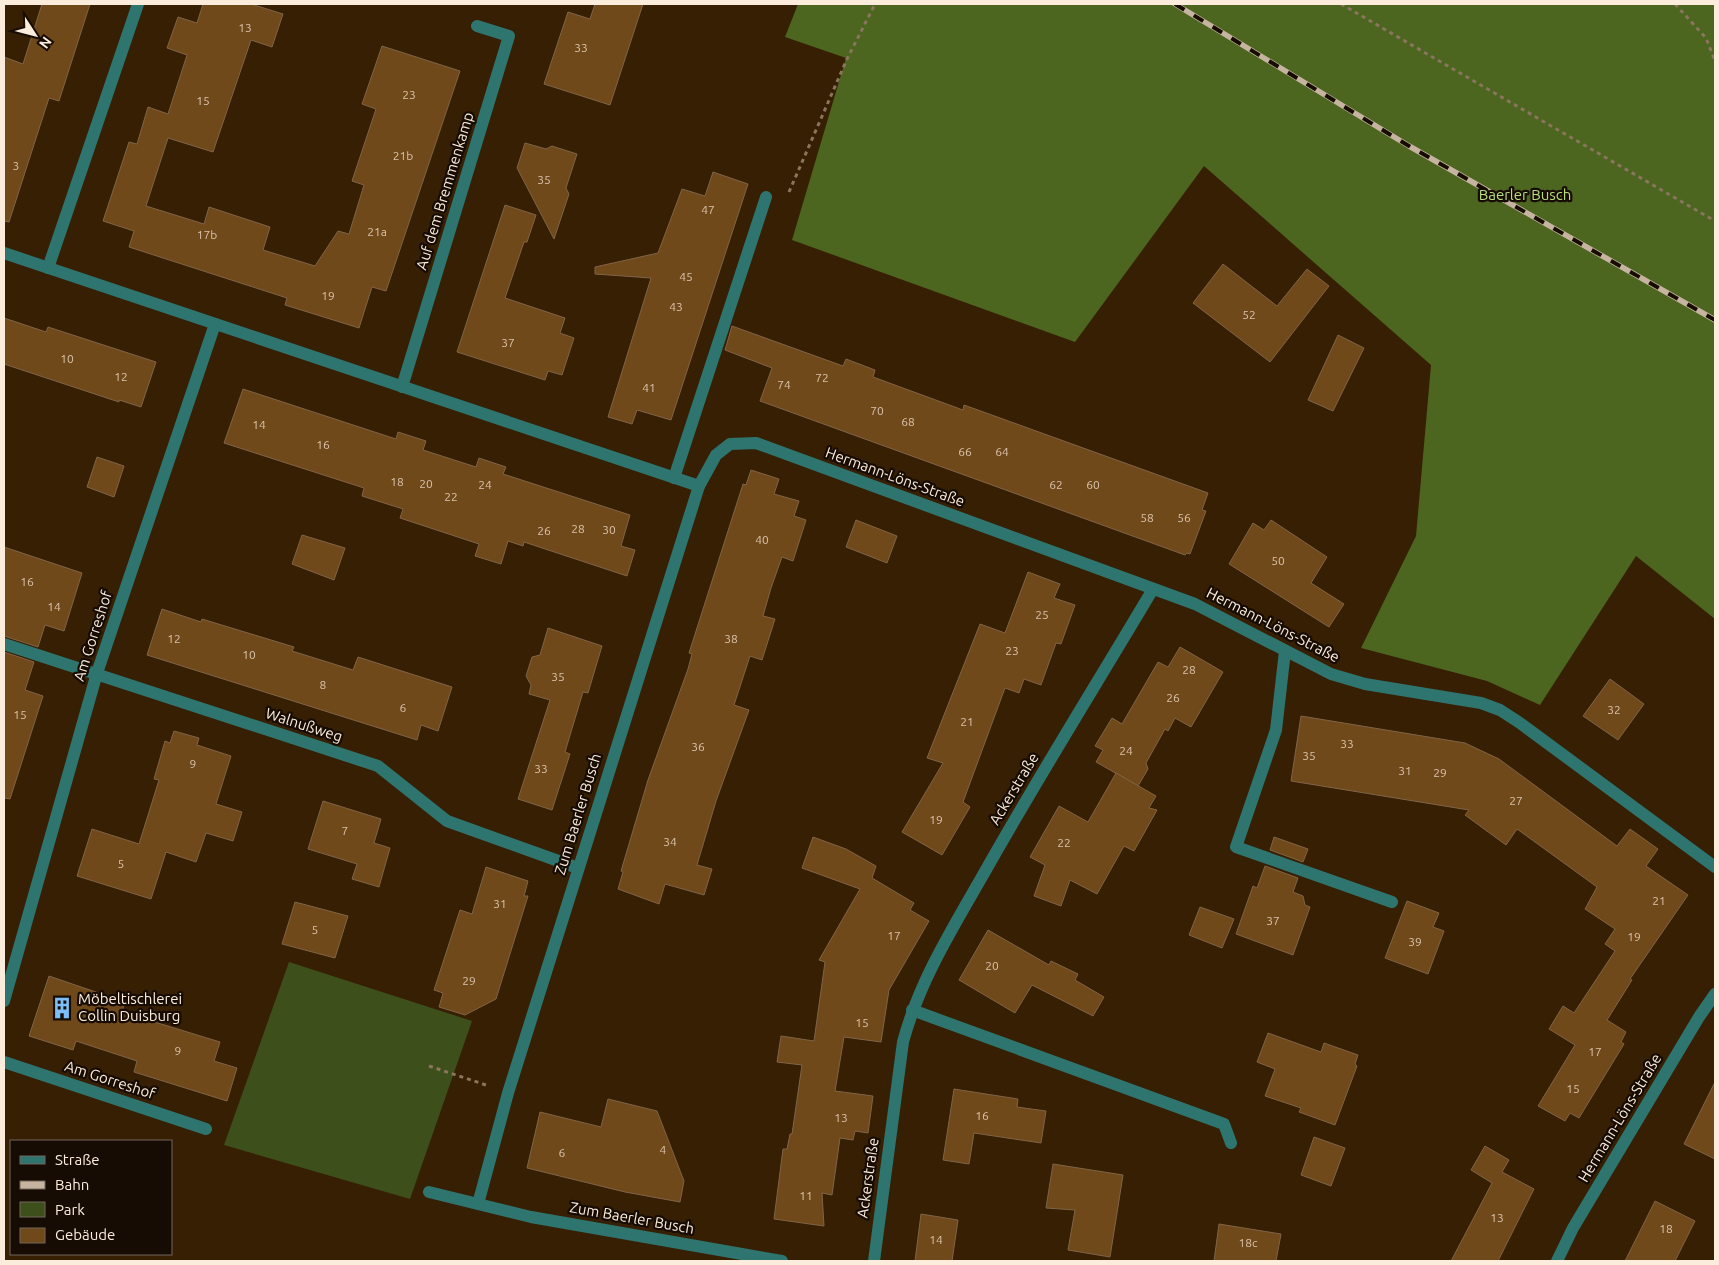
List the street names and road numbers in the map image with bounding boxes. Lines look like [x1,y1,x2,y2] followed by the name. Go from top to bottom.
[412,110,477,272] street label: Auf dem Bremmenkamp
[823,443,967,510] street label: Hermann-Löns-Straße
[1204,584,1342,665] street label: Hermann-Löns-Straße
[70,588,115,683] street label: Am Gorreshof
[264,704,345,745] street label: Walnußweg
[985,750,1042,828] street label: Ackerstraße
[551,751,604,877] street label: Zum Baerler Busch
[1574,1050,1665,1185] street label: Hermann-Löns-Straße
[63,1057,158,1102] street label: Am Gorreshof
[853,1137,882,1219] street label: Ackerstraße
[569,1198,696,1237] street label: Zum Baerler Busch

